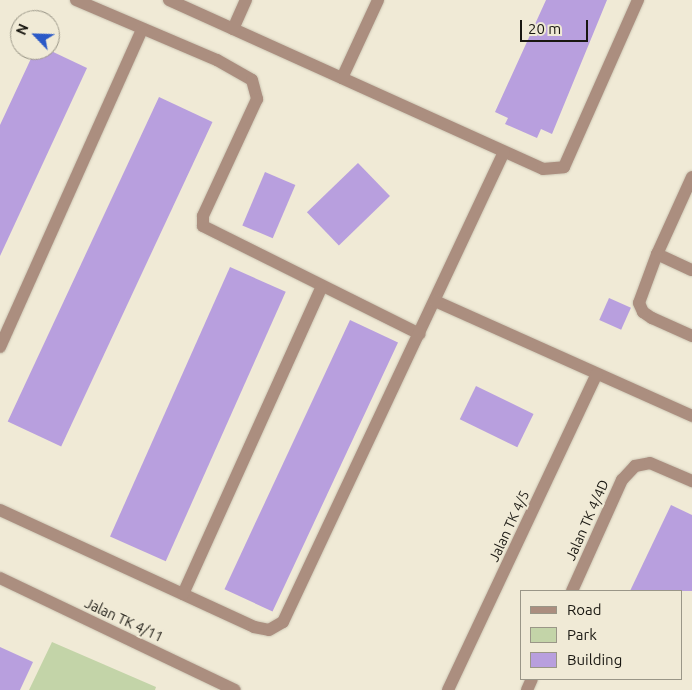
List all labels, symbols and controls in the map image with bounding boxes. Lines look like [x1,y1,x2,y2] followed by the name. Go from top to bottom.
[10,10,60,60] north arrow
[522,10,590,42] scale bar
[528,20,561,37] text: 20 m
[13,21,32,37] text: N
[562,477,612,563] street label: Jalan TK 4/4D
[485,488,533,564] street label: Jalan TK 4/5
[520,590,682,680] legend
[82,595,166,645] street label: Jalan TK 4/11
[567,601,602,618] text: Road
[567,626,597,643] text: Park
[567,651,622,668] text: Building

